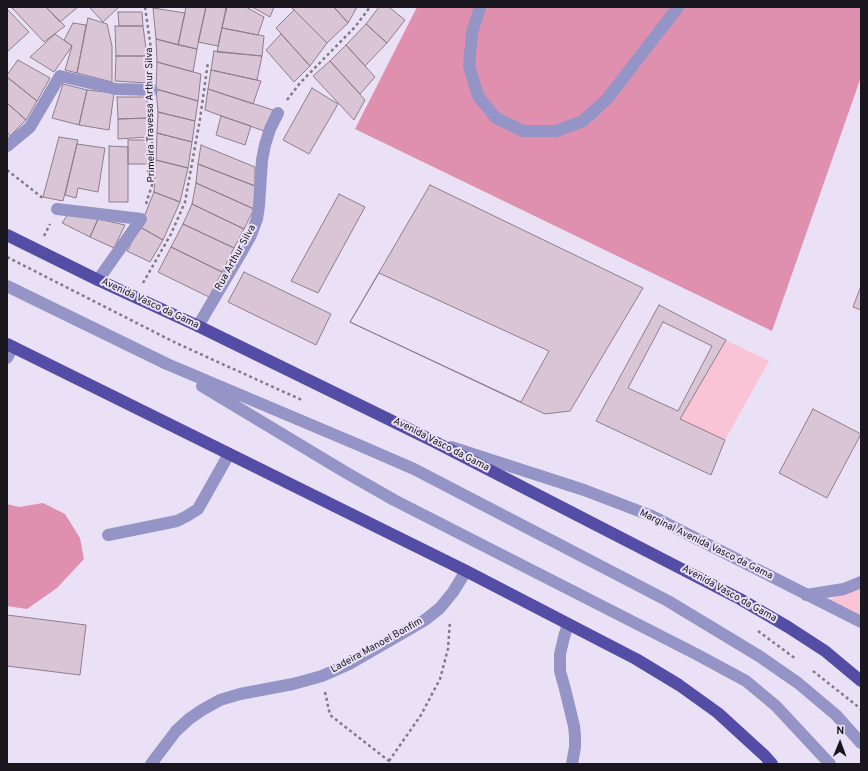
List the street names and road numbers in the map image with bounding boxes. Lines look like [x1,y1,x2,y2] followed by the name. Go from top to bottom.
[144,47,158,183] street label: Primeira Travessa Arthur Silva
[213,223,259,293] street label: Rua Arthur Silva
[99,276,201,332] street label: Avenida Vasco da Gama
[391,416,491,474] street label: Avenida Vasco da Gama
[637,507,775,583] street label: Marginal Avenida Vasco da Gama
[680,563,778,625] street label: Avenida Vasco da Gama
[329,616,425,676] street label: Ladeira Manoel Bonfim

